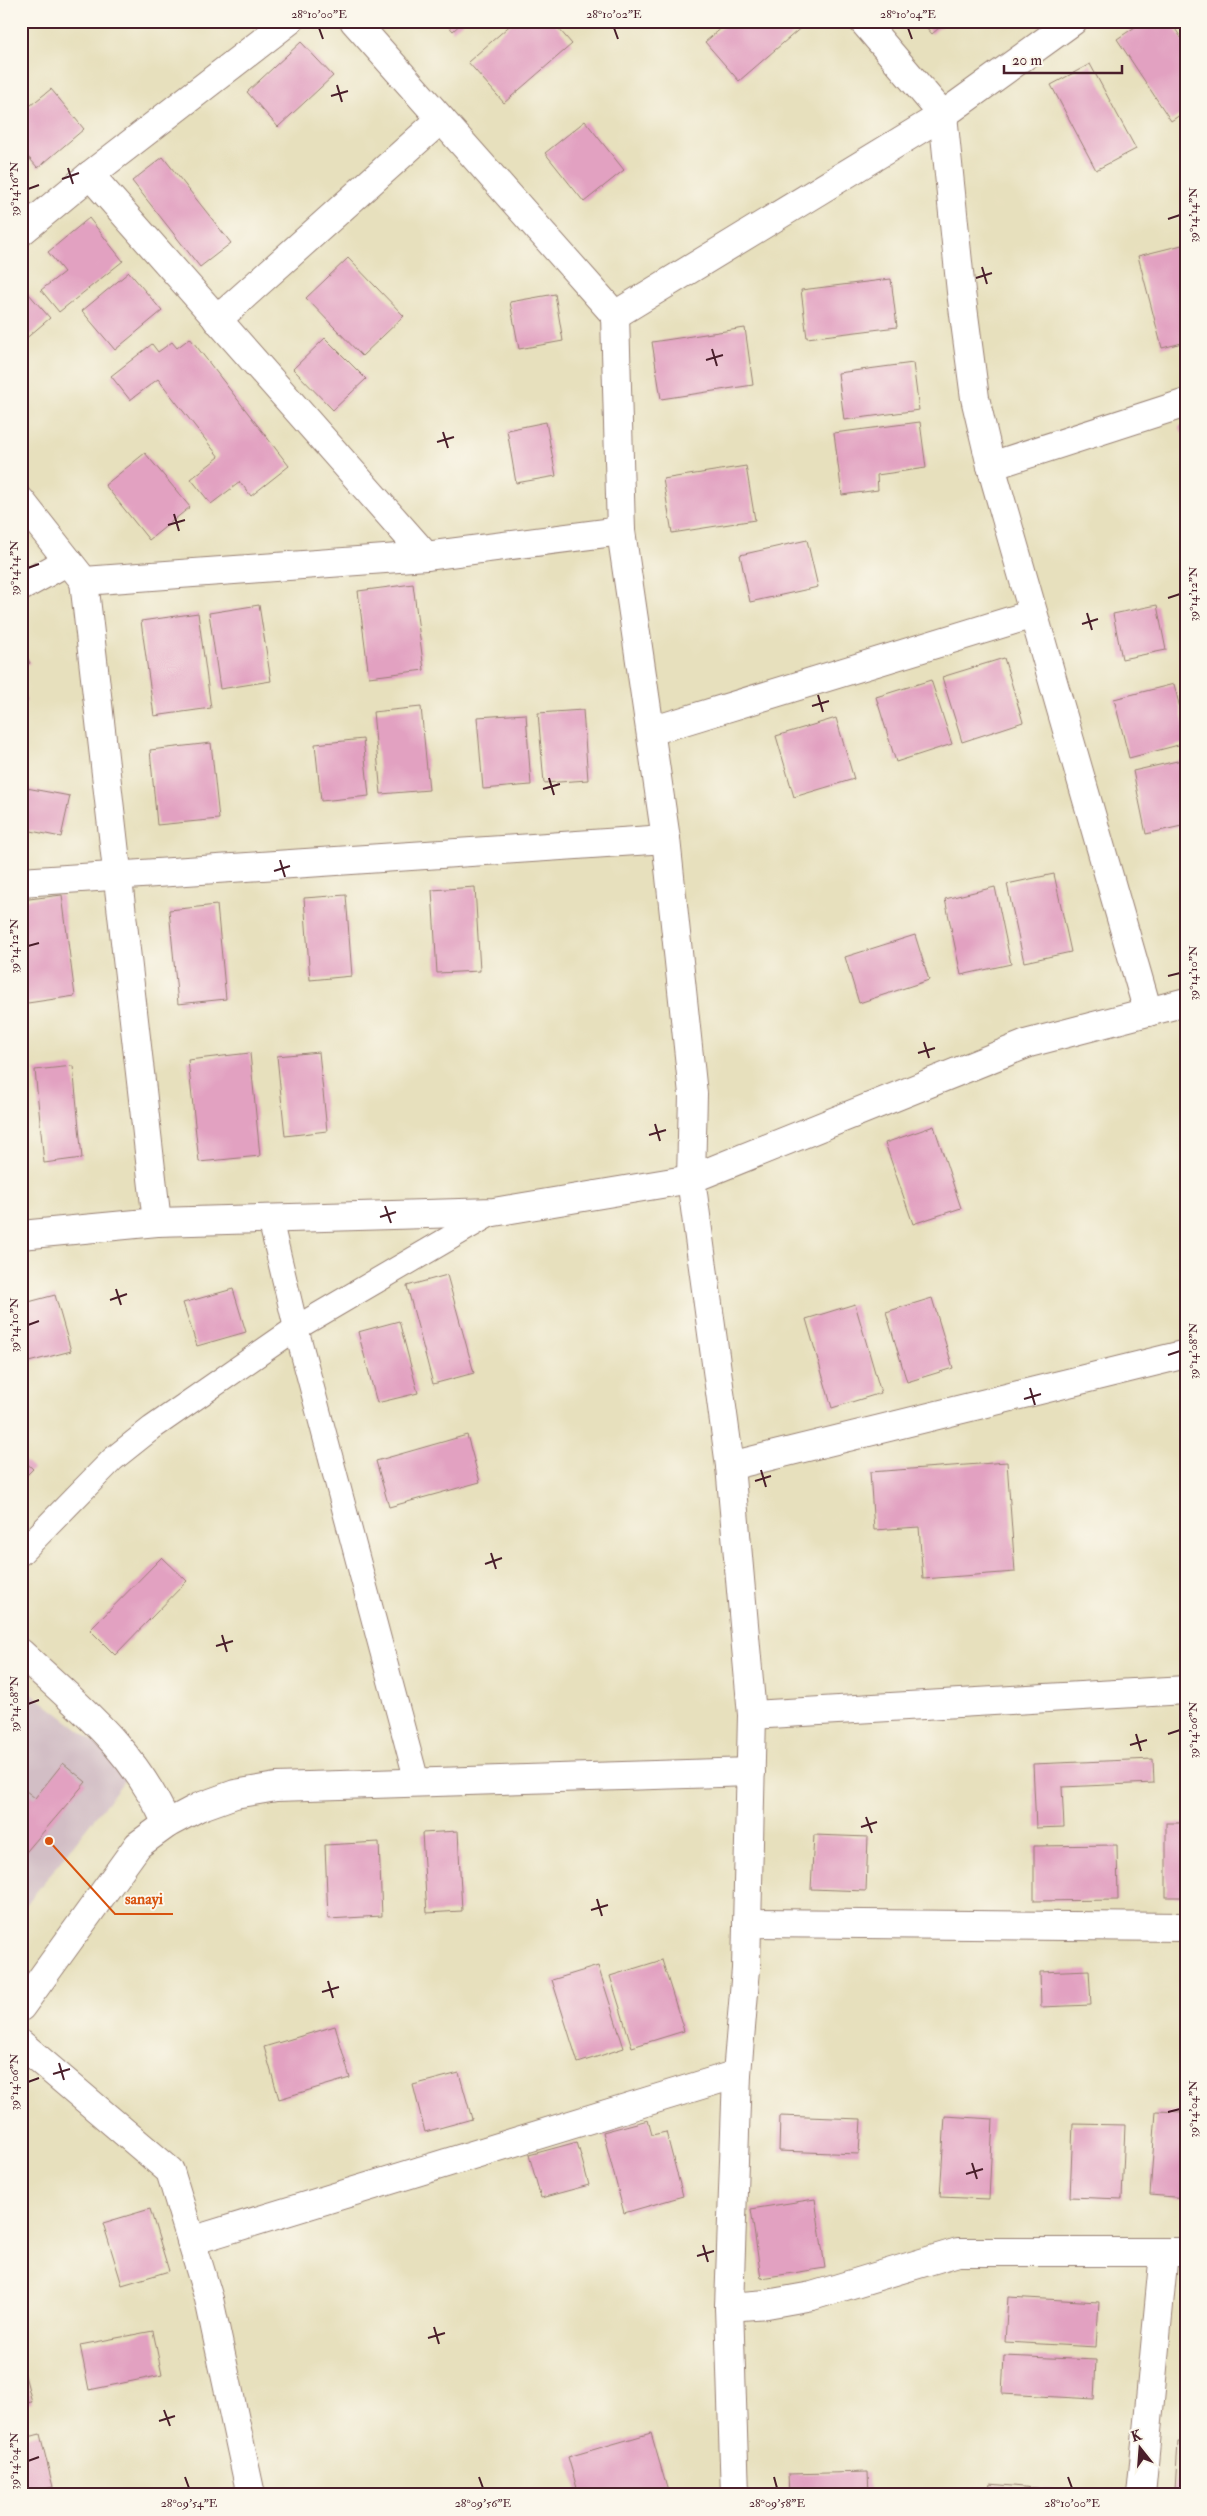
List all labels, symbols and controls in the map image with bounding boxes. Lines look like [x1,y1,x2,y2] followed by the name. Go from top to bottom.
[291,7,347,22] text: 28°10'00"E
[586,7,642,22] text: 28°10'02"E
[880,7,936,22] text: 28°10'04"E
[1004,42,1122,74] scale bar
[1012,51,1042,70] text: 20 m
[7,161,22,217] text: 39°14'16"N
[1186,187,1201,243] text: 39°14'14"N
[7,540,22,596] text: 39°14'14"N
[1186,566,1201,622] text: 39°14'12"N
[7,918,22,974] text: 39°14'12"N
[1186,945,1201,1001] text: 39°14'10"N
[7,1297,22,1353] text: 39°14'10"N
[1186,1322,1201,1379] text: 39°14'08"N
[7,1675,22,1732] text: 39°14'08"N
[1186,1701,1201,1759] text: 39°14'06"N
[115,1883,173,1914] callout: sanayi
[125,1889,164,1910] text: sanayi
[7,2053,22,2111] text: 39°14'06"N
[1186,2080,1201,2138] text: 39°14'04"N
[1114,2424,1164,2474] north arrow
[1129,2426,1145,2446] text: K
[7,2432,22,2490] text: 39°14'04"N
[161,2496,218,2511] text: 28°09'54"E
[455,2496,512,2511] text: 28°09'56"E
[749,2496,805,2511] text: 28°09'58"E
[1044,2496,1100,2511] text: 28°10'00"E

